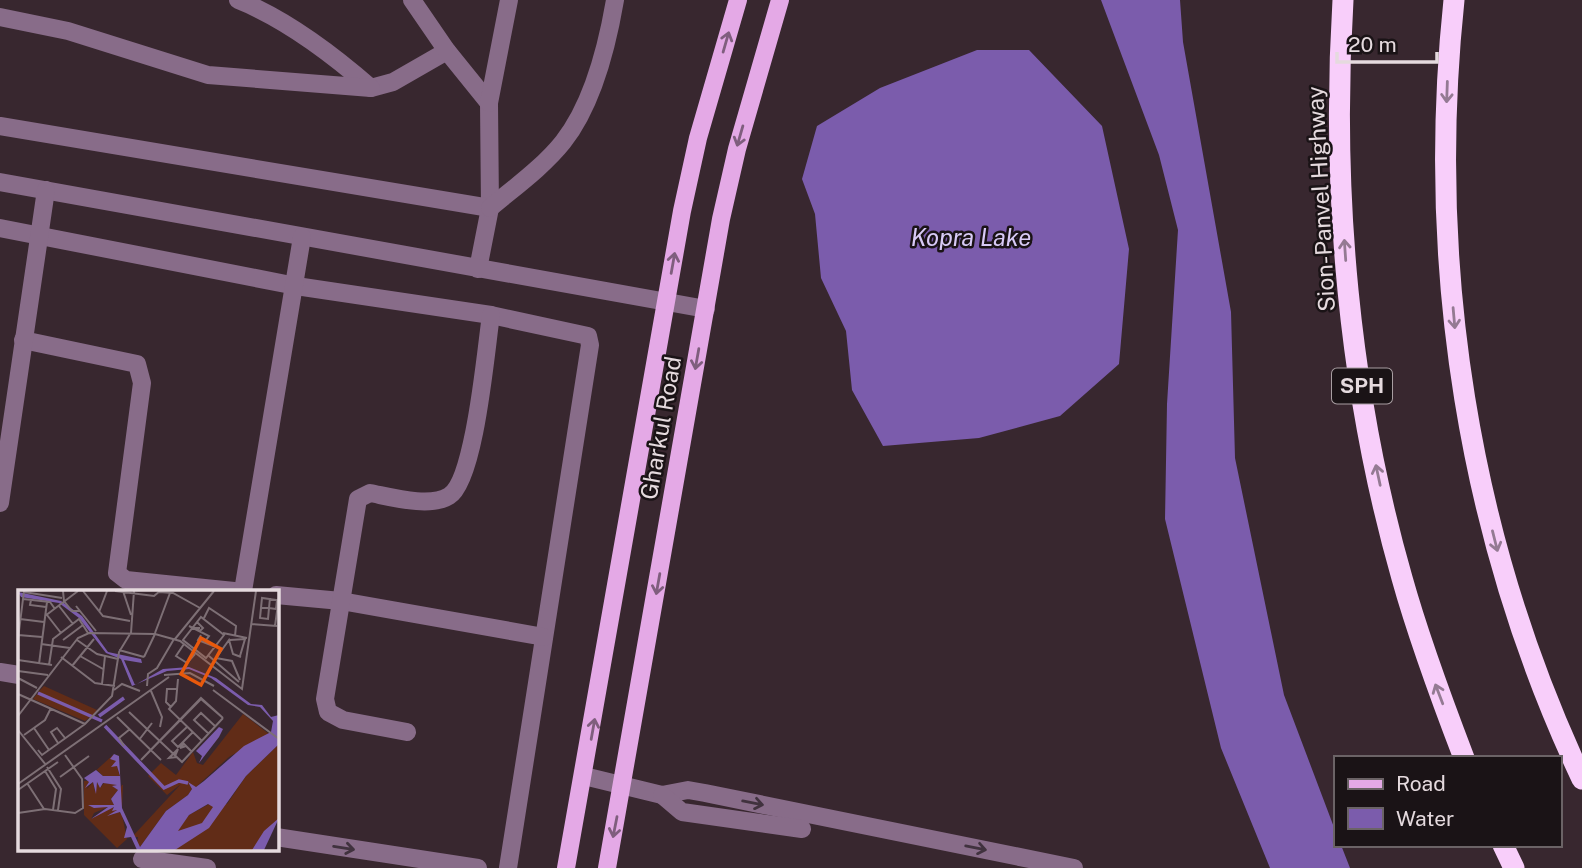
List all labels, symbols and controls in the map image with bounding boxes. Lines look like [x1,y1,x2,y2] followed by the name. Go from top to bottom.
[1337,21,1437,65] scale bar
[721,31,734,53] one-way arrow
[1348,32,1397,57] text: 20 m
[1441,81,1454,104] one-way arrow
[1301,86,1340,312] street label: Sion-Panvel Highway
[733,125,746,147] one-way arrow
[911,223,1031,251] water label: Kopra Lake
[1338,240,1351,262] one-way arrow
[667,252,680,275] one-way arrow
[1448,306,1461,328] one-way arrow
[690,348,703,370] one-way arrow
[635,354,686,502] street label: Gharkul Road
[1332,368,1392,404] road number: SPH
[1370,464,1384,487] one-way arrow
[1489,529,1502,552] one-way arrow
[651,572,664,594] one-way arrow
[18,590,278,850] inset map
[1432,684,1445,706] one-way arrow
[586,718,600,741] one-way arrow
[1334,756,1561,847] legend
[1396,771,1446,796] text: Road
[741,796,764,810] one-way arrow
[1396,806,1454,831] text: Water
[608,815,622,838] one-way arrow
[332,841,355,854] one-way arrow
[964,842,987,855] one-way arrow

